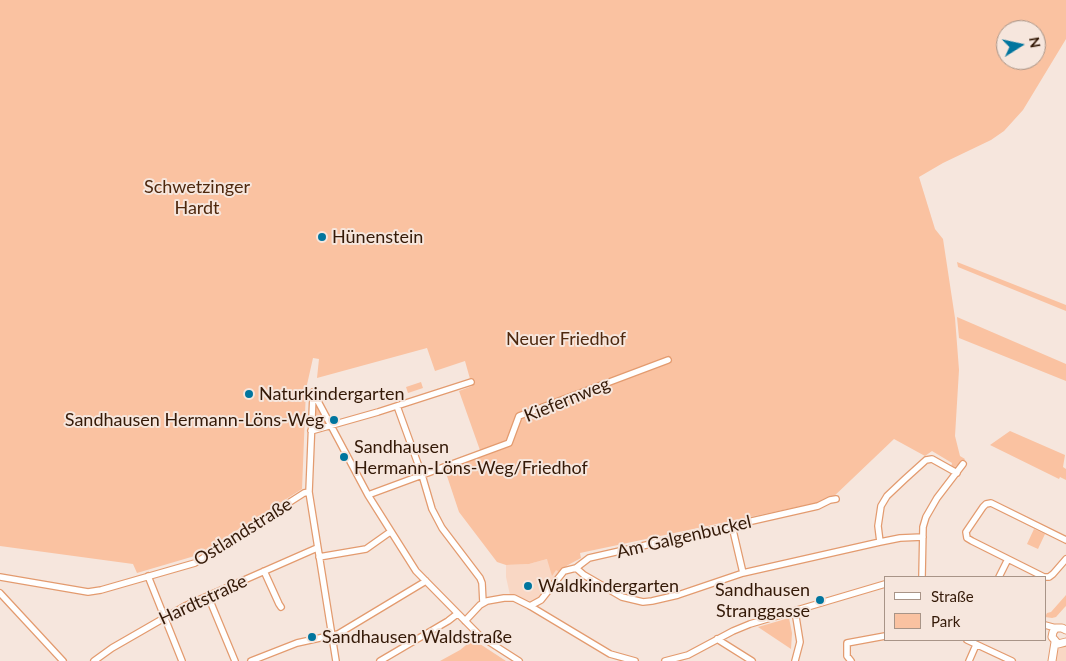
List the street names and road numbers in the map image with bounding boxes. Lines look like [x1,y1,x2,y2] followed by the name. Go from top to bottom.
[521,373,613,427] street label: Kiefernweg
[190,493,296,571] street label: Ostlandstraße
[614,511,754,563] street label: Am Galgenbuckel
[156,570,250,630] street label: Hardtstraße

